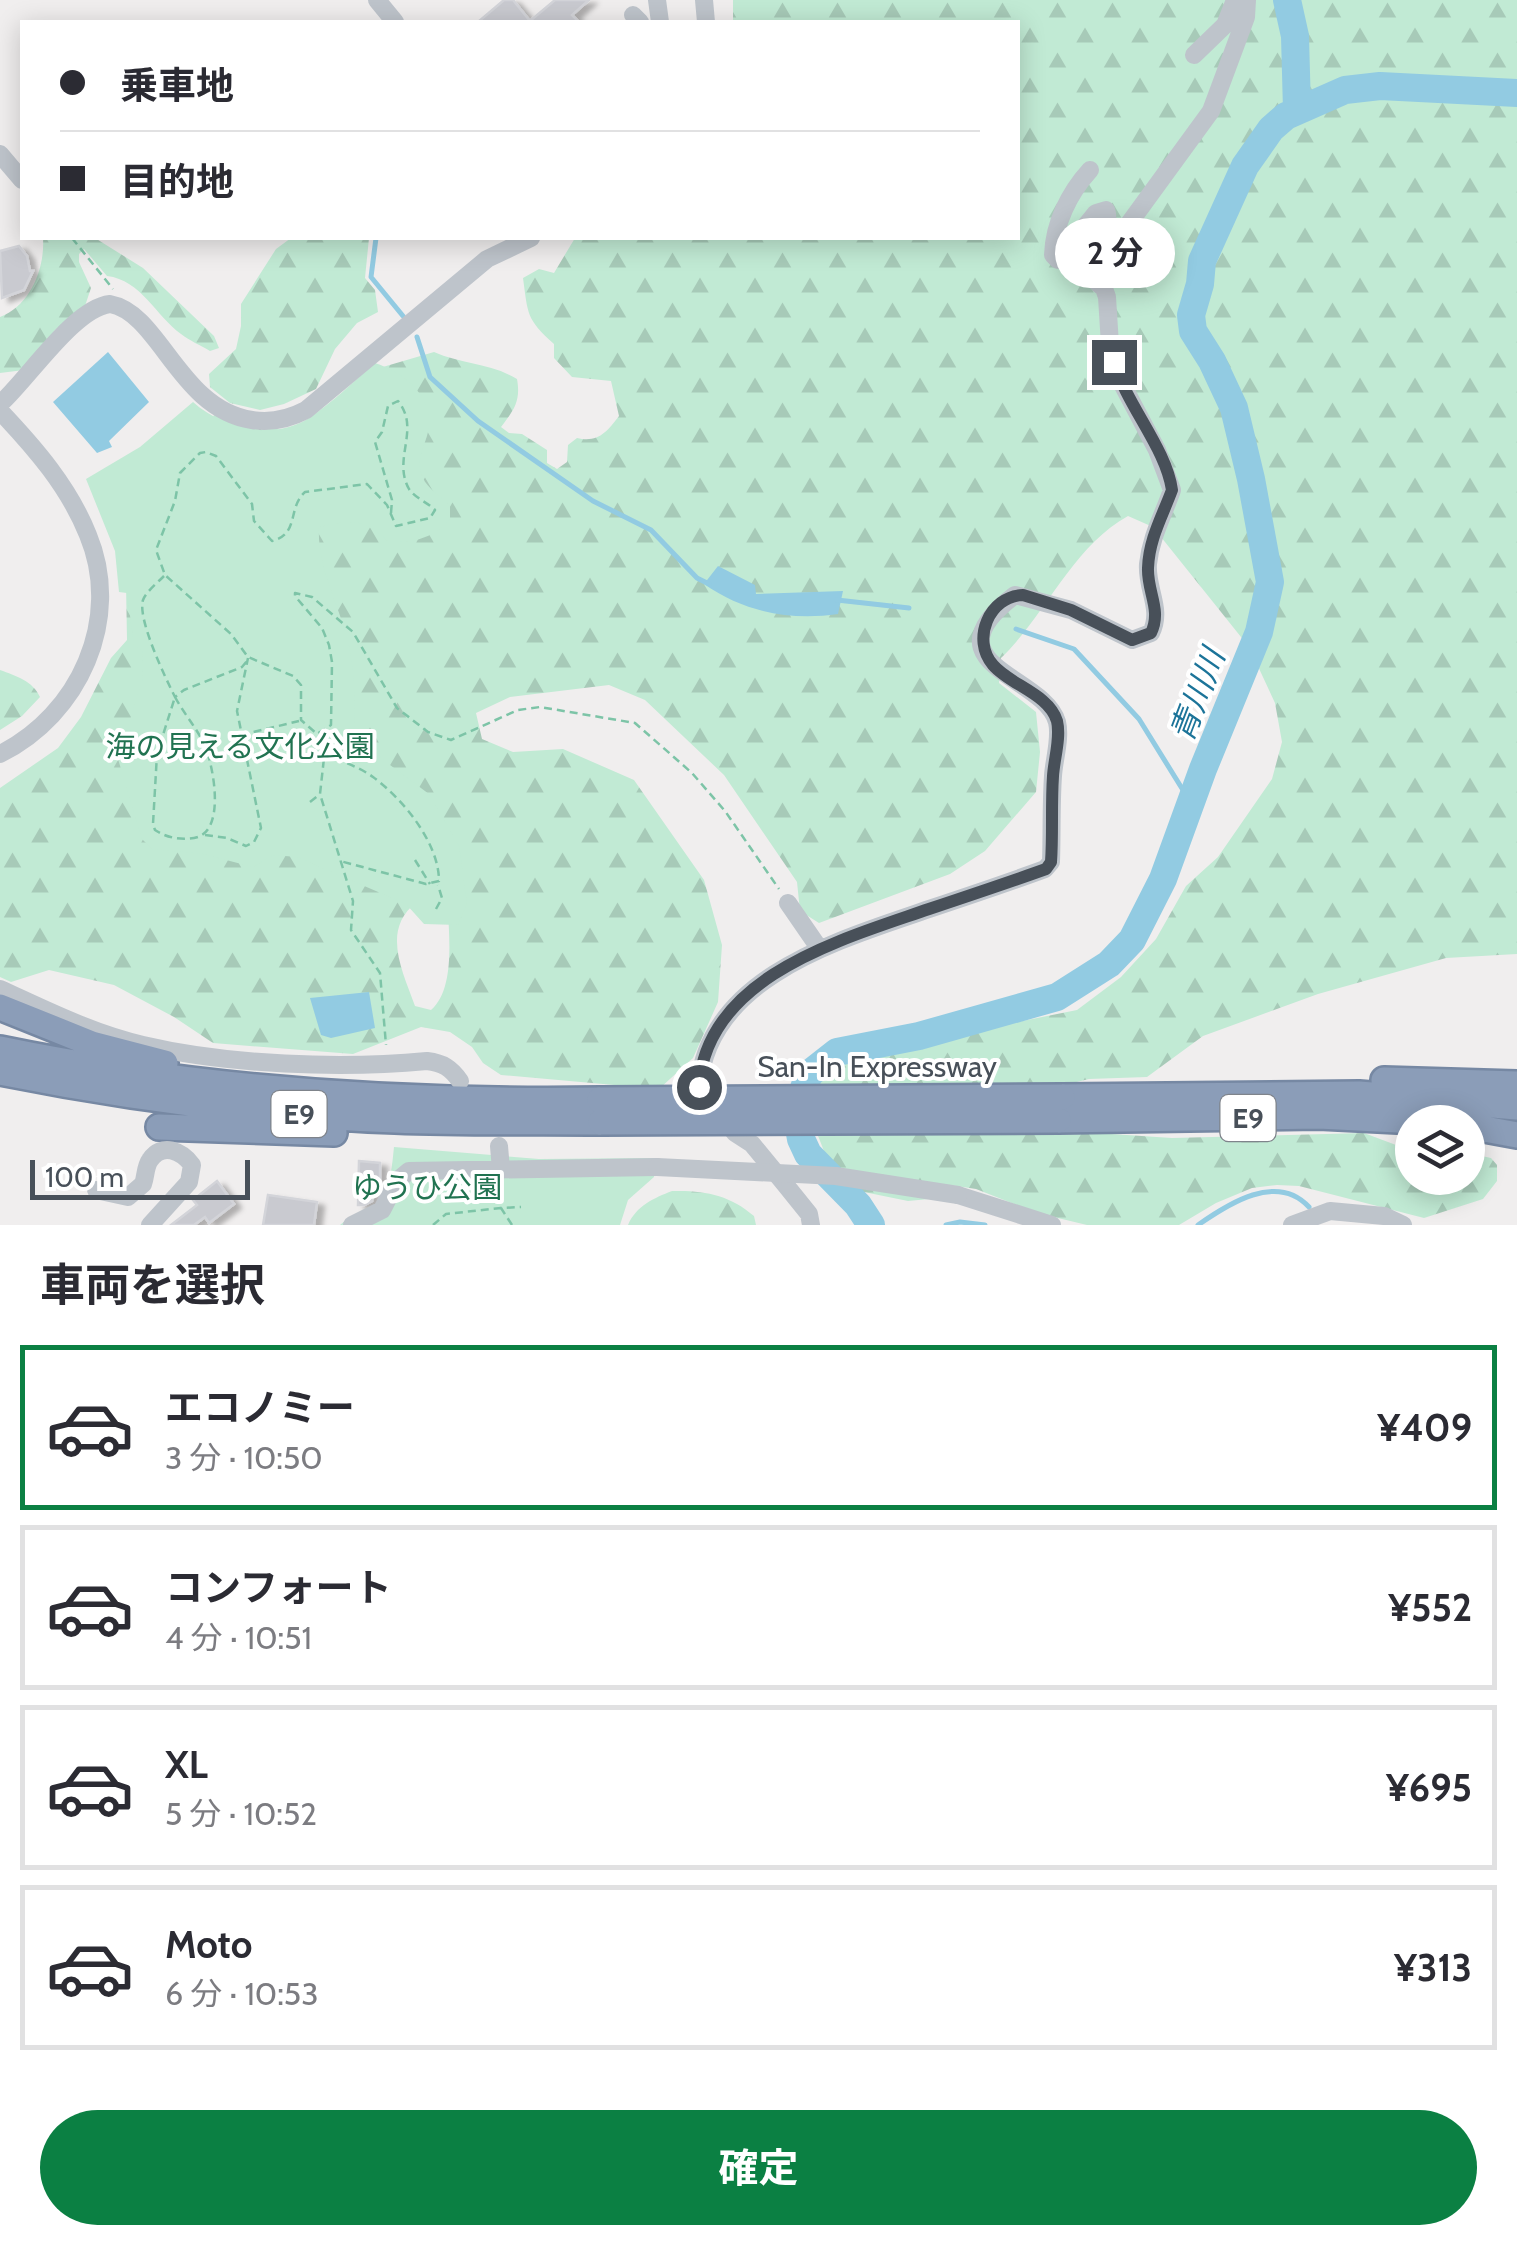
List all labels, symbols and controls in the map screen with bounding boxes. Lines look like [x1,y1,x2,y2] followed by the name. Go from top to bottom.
[120,62,234,109] text: 乗車地
[120,158,234,205] text: 目的地
[1054,217,1174,287] callout: 2 分
[1087,233,1143,272] text: 2 分
[1092,340,1137,385] route end
[1162,640,1233,747] water label: 青川川
[105,728,375,765] park label: 海の見える文化公園
[757,1048,997,1085] street label: San-In Expressway
[677,1065,722,1110] route start
[272,1091,326,1137] road number: E9
[1220,1095,1276,1141] road number: E9
[1395,1105,1485,1195] map controls
[1395,1105,1485,1195] button: layers
[30,1155,250,1200] scale bar
[45,1160,124,1194] text: 100 m
[352,1169,502,1206] park label: ゆうひ公園
[40,1258,265,1312] text: 車両を選択
[45,1383,135,1473] icon: car
[165,1384,355,1431] text: エコノミー
[1377,1404,1472,1451] text: ¥409
[165,1438,323,1477] text: 3 分 · 10:50
[45,1563,135,1653] icon: car
[165,1564,392,1611] text: コンフォート
[1388,1584,1472,1631] text: ¥552
[165,1618,312,1657] text: 4 分 · 10:51
[165,1741,208,1788] text: XL
[45,1743,135,1833] icon: car
[1386,1764,1472,1811] text: ¥695
[165,1794,317,1833] text: 5 分 · 10:52
[165,1921,252,1968] text: Moto
[45,1923,135,2013] icon: car
[1394,1944,1472,1991] text: ¥313
[165,1974,318,2013] text: 6 分 · 10:53
[40,2110,1477,2225] button: 確定

